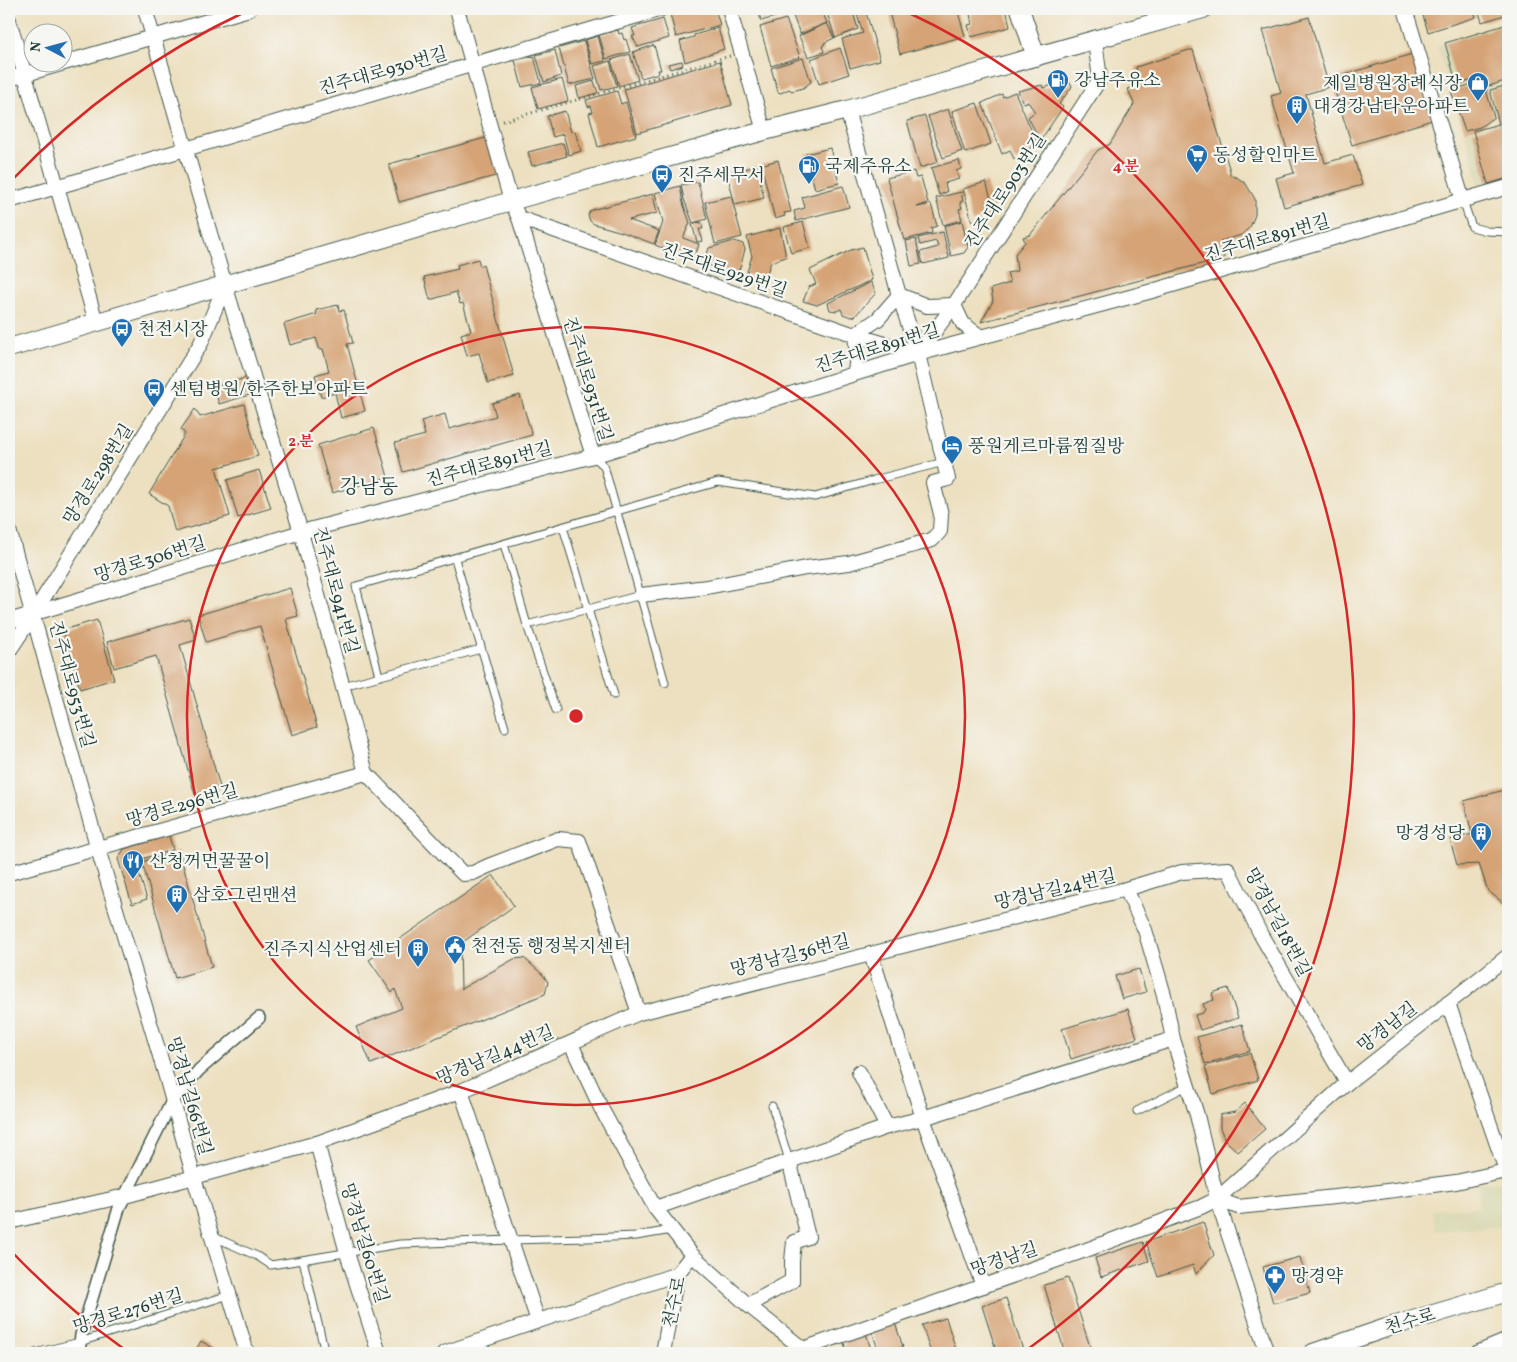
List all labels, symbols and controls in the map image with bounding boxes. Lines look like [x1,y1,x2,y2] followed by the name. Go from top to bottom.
[22,22,72,72] north arrow
[27,41,47,53] text: N
[316,42,451,103] street label: 진주대로930번길
[1046,68,1070,99] fuel station icon: 강남주유소
[1074,69,1161,94] place label: 강남주유소
[1466,71,1490,102] shop icon: 제일병원장례식장
[1323,72,1463,97] place label: 제일병원장례식장
[1285,94,1309,125] building icon: 대경강남타운아파트
[1313,95,1470,120] place label: 대경강남타운아파트
[959,129,1053,255] street label: 진주대로903번길
[1185,143,1209,174] supermarket icon: 동성할인마트
[1213,144,1318,169] place label: 동성할인마트
[797,154,821,185] fuel station icon: 국제주유소
[825,155,912,180] place label: 국제주유소
[1113,157,1139,178] text: 4 분
[650,163,674,194] bus stop icon: 진주세무서
[678,164,765,189] place label: 진주세무서
[1202,210,1333,269] street label: 진주대로891번길
[657,238,790,305] street label: 진주대로929번길
[556,314,617,445] street label: 진주대로931번길
[110,317,134,348] bus stop icon: 천전시장
[138,318,208,343] place label: 천전시장
[812,319,943,380] street label: 진주대로891번길
[142,377,166,408] bus stop icon: 센텀병원/한주한보아파트
[170,378,368,403] place label: 센텀병원/한주한보아파트
[58,419,140,530] street label: 망경로298번길
[288,432,314,453] text: 2 분
[940,434,964,465] hotel icon: 풍원게르마륨찜질방
[968,435,1125,460] place label: 풍원게르마륨찜질방
[423,437,555,494] street label: 진주대로891번길
[340,474,398,502] district label: 강남동
[306,524,364,657] street label: 진주대로941번길
[91,532,210,589] street label: 망경로306번길
[41,618,100,751] street label: 진주대로953번길
[567,707,585,725] centre of rings
[123,778,241,834] street label: 망경로296번길
[1469,821,1493,852] building icon: 망경성당
[1395,822,1466,847] place label: 망경성당
[121,849,145,880] restaurant icon: 산청꺼먼꿀꿀이
[149,850,271,875] place label: 산청꺼먼꿀꿀이
[992,864,1119,917] street label: 망경남길24번길
[1237,864,1316,982] street label: 망경남길18번길
[165,883,189,914] building icon: 삼호그린맨션
[193,884,297,909] place label: 삼호그린맨션
[728,929,853,983] street label: 망경남길36번길
[443,934,467,965] public building icon: 천전동 행정복지센터
[471,935,631,960] place label: 천전동 행정복지센터
[406,937,430,968] building icon: 진주지식산업센터
[263,938,402,963] place label: 진주지식산업센터
[1353,997,1423,1059] street label: 망경남길
[433,1020,558,1092] street label: 망경남길44번길
[160,1034,217,1159] street label: 망경남길66번길
[333,1180,394,1307] street label: 망경남길60번길
[968,1237,1041,1284] street label: 망경남길
[1263,1264,1287,1295] pharmacy icon: 망경약
[1291,1265,1344,1290] place label: 망경약
[658,1274,693,1330] street label: 천수로
[70,1284,187,1341] street label: 망경로276번길
[1382,1303,1439,1342] street label: 천수로

